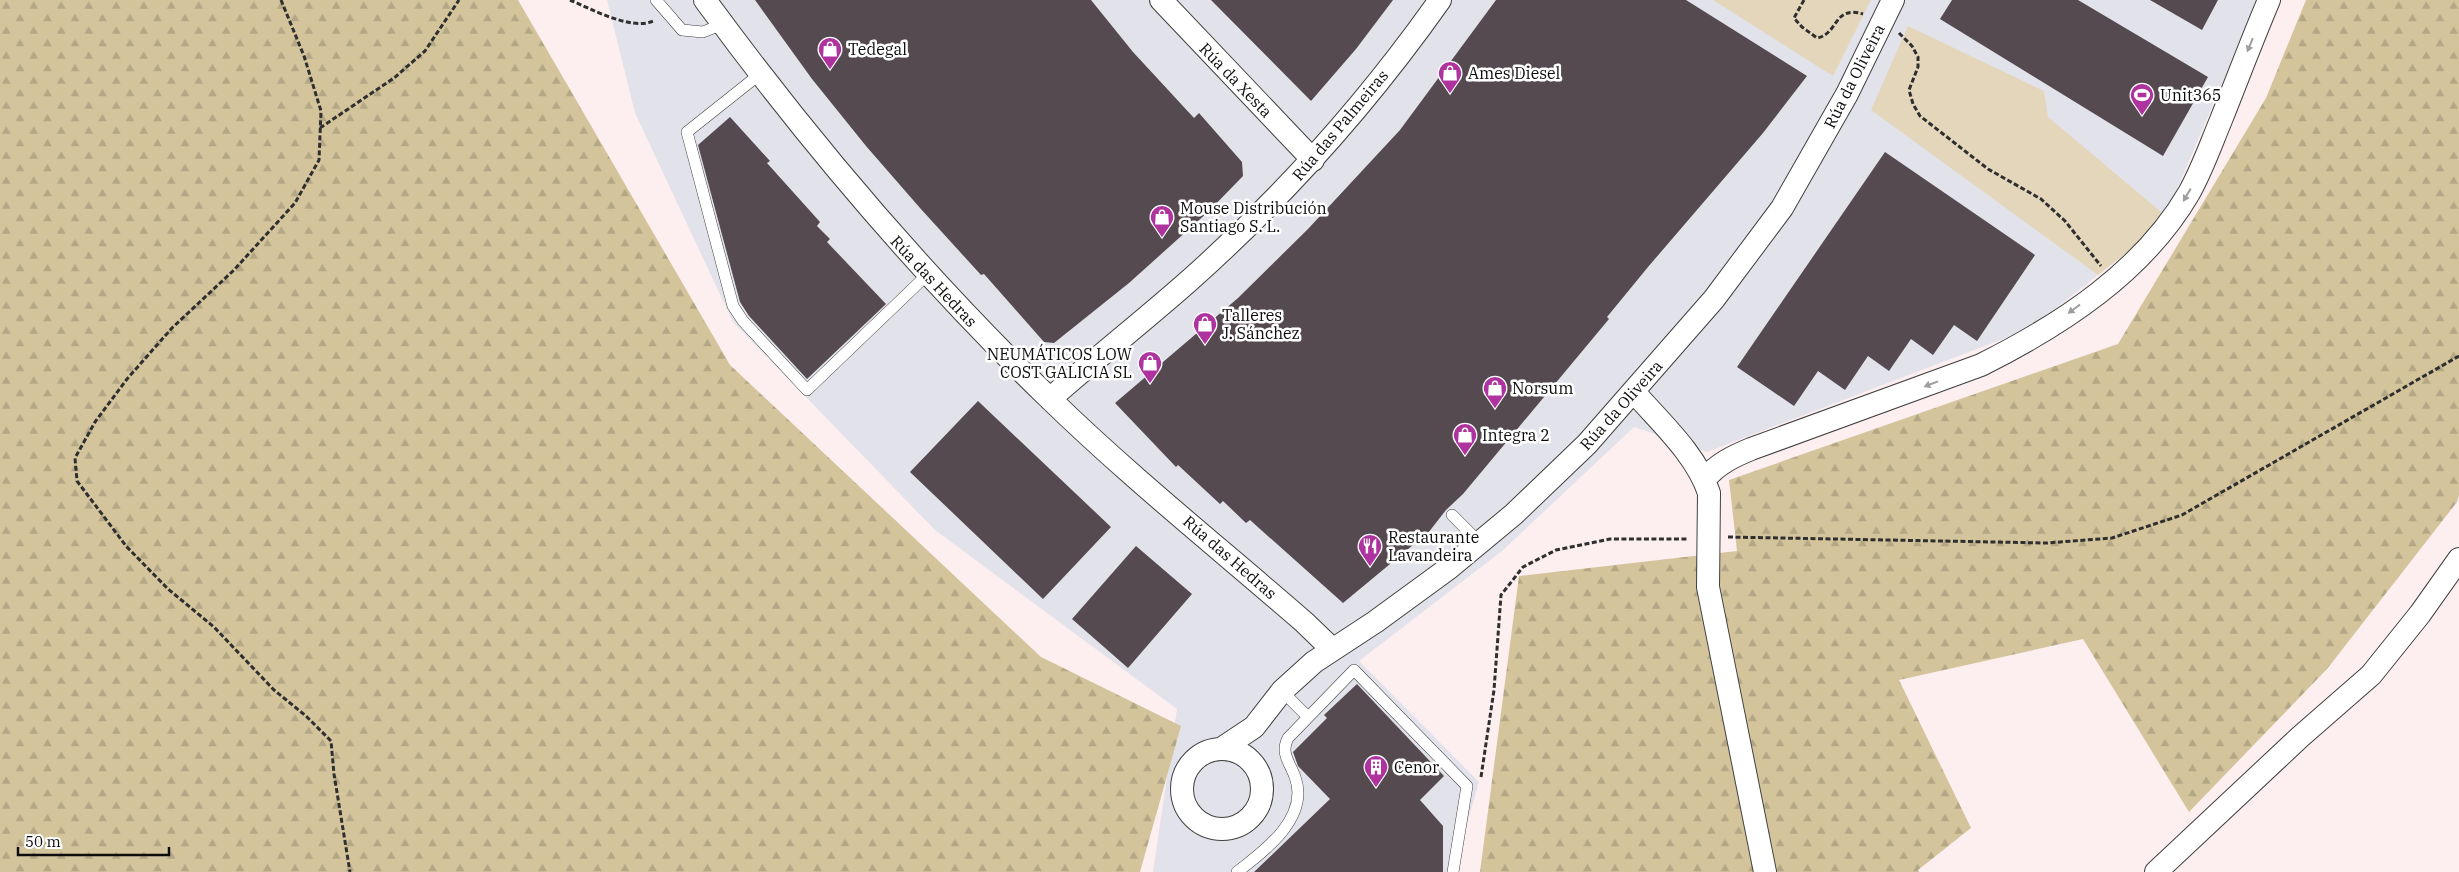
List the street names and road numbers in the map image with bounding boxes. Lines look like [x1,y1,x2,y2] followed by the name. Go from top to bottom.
[1819,20,1889,131] street label: Rúa da Oliveira
[1195,38,1277,122] street label: Rúa da Xesta
[1288,65,1392,185] street label: Rúa das Palmeiras
[887,231,981,331] street label: Rúa das Hedras
[1575,356,1667,454] street label: Rúa da Oliveira
[1179,511,1281,603] street label: Rúa das Hedras

